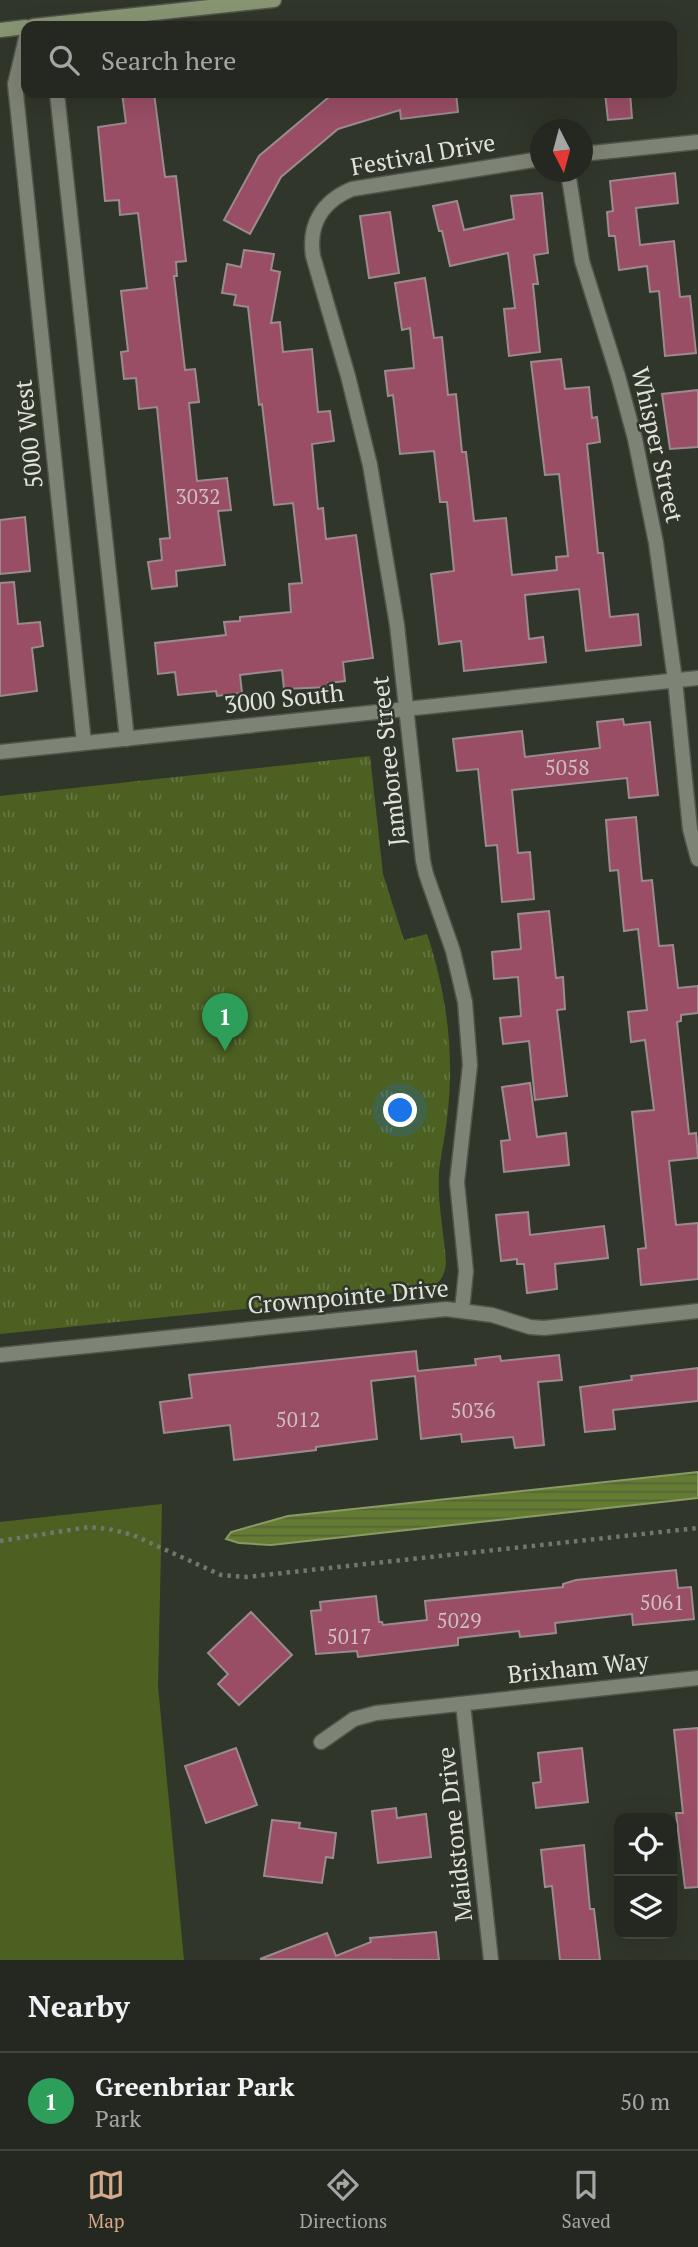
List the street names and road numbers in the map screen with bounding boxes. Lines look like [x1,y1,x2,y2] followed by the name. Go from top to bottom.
[348,126,498,182] street label: Festival Drive
[625,364,691,526] street label: Whisper Street
[6,378,50,490] street label: 5000 West
[363,675,413,848] street label: Jamboree Street
[223,676,345,720] street label: 3000 South
[246,1271,450,1321] street label: Crownpointe Drive
[506,1644,651,1690] street label: Brixham Way
[429,1745,479,1923] street label: Maidstone Drive

